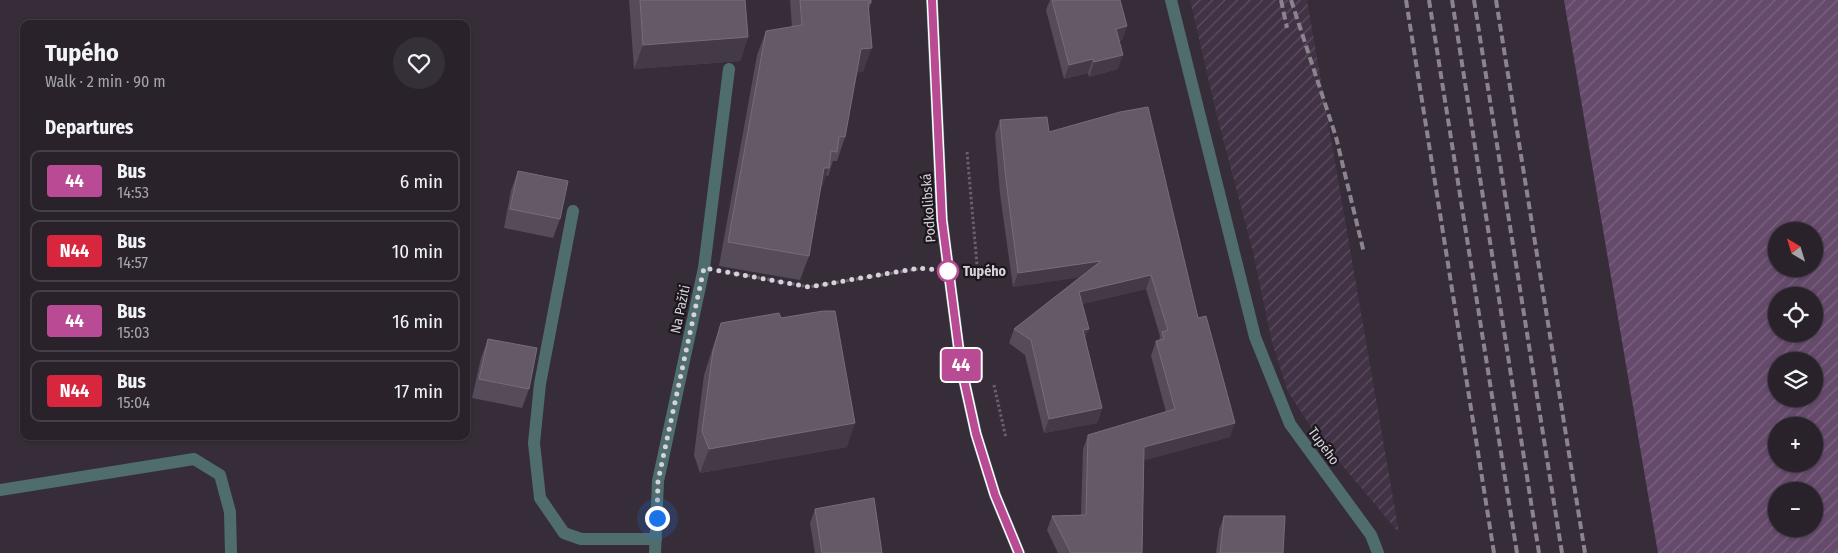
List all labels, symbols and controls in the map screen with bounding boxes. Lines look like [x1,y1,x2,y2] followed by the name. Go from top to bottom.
[393,37,445,89] button: heart
[45,39,119,67] text: Tupého
[45,72,165,91] text: Walk · 2 min · 90 m
[45,116,133,139] text: Departures
[117,160,146,183] text: Bus
[65,170,84,192] text: 44
[400,170,443,193] text: 6 min
[918,173,939,243] street label: Podkolibská
[117,183,149,202] text: 14:53
[1768,222,1822,278] north arrow
[1768,222,1823,537] map controls
[117,230,146,253] text: Bus
[60,240,89,262] text: N44
[392,240,443,263] text: 10 min
[117,253,148,272] text: 14:57
[937,260,959,282] marker: Tupého
[963,263,1007,280] place label: Tupého
[667,283,694,335] street label: Na Pažiti
[1768,287,1823,342] button: locate
[117,300,146,323] text: Bus
[65,310,84,332] text: 44
[392,310,443,333] text: 16 min
[117,323,149,342] text: 15:03
[938,349,984,381] line badge: 44
[1768,352,1823,407] button: layers
[952,354,970,376] text: 44
[117,370,146,393] text: Bus
[60,380,89,402] text: N44
[394,380,443,403] text: 17 min
[117,393,150,412] text: 15:04
[1768,417,1823,472] button: +
[1304,424,1343,468] street label: Tupého
[1768,482,1823,537] button: −
[645,506,670,531] your location

